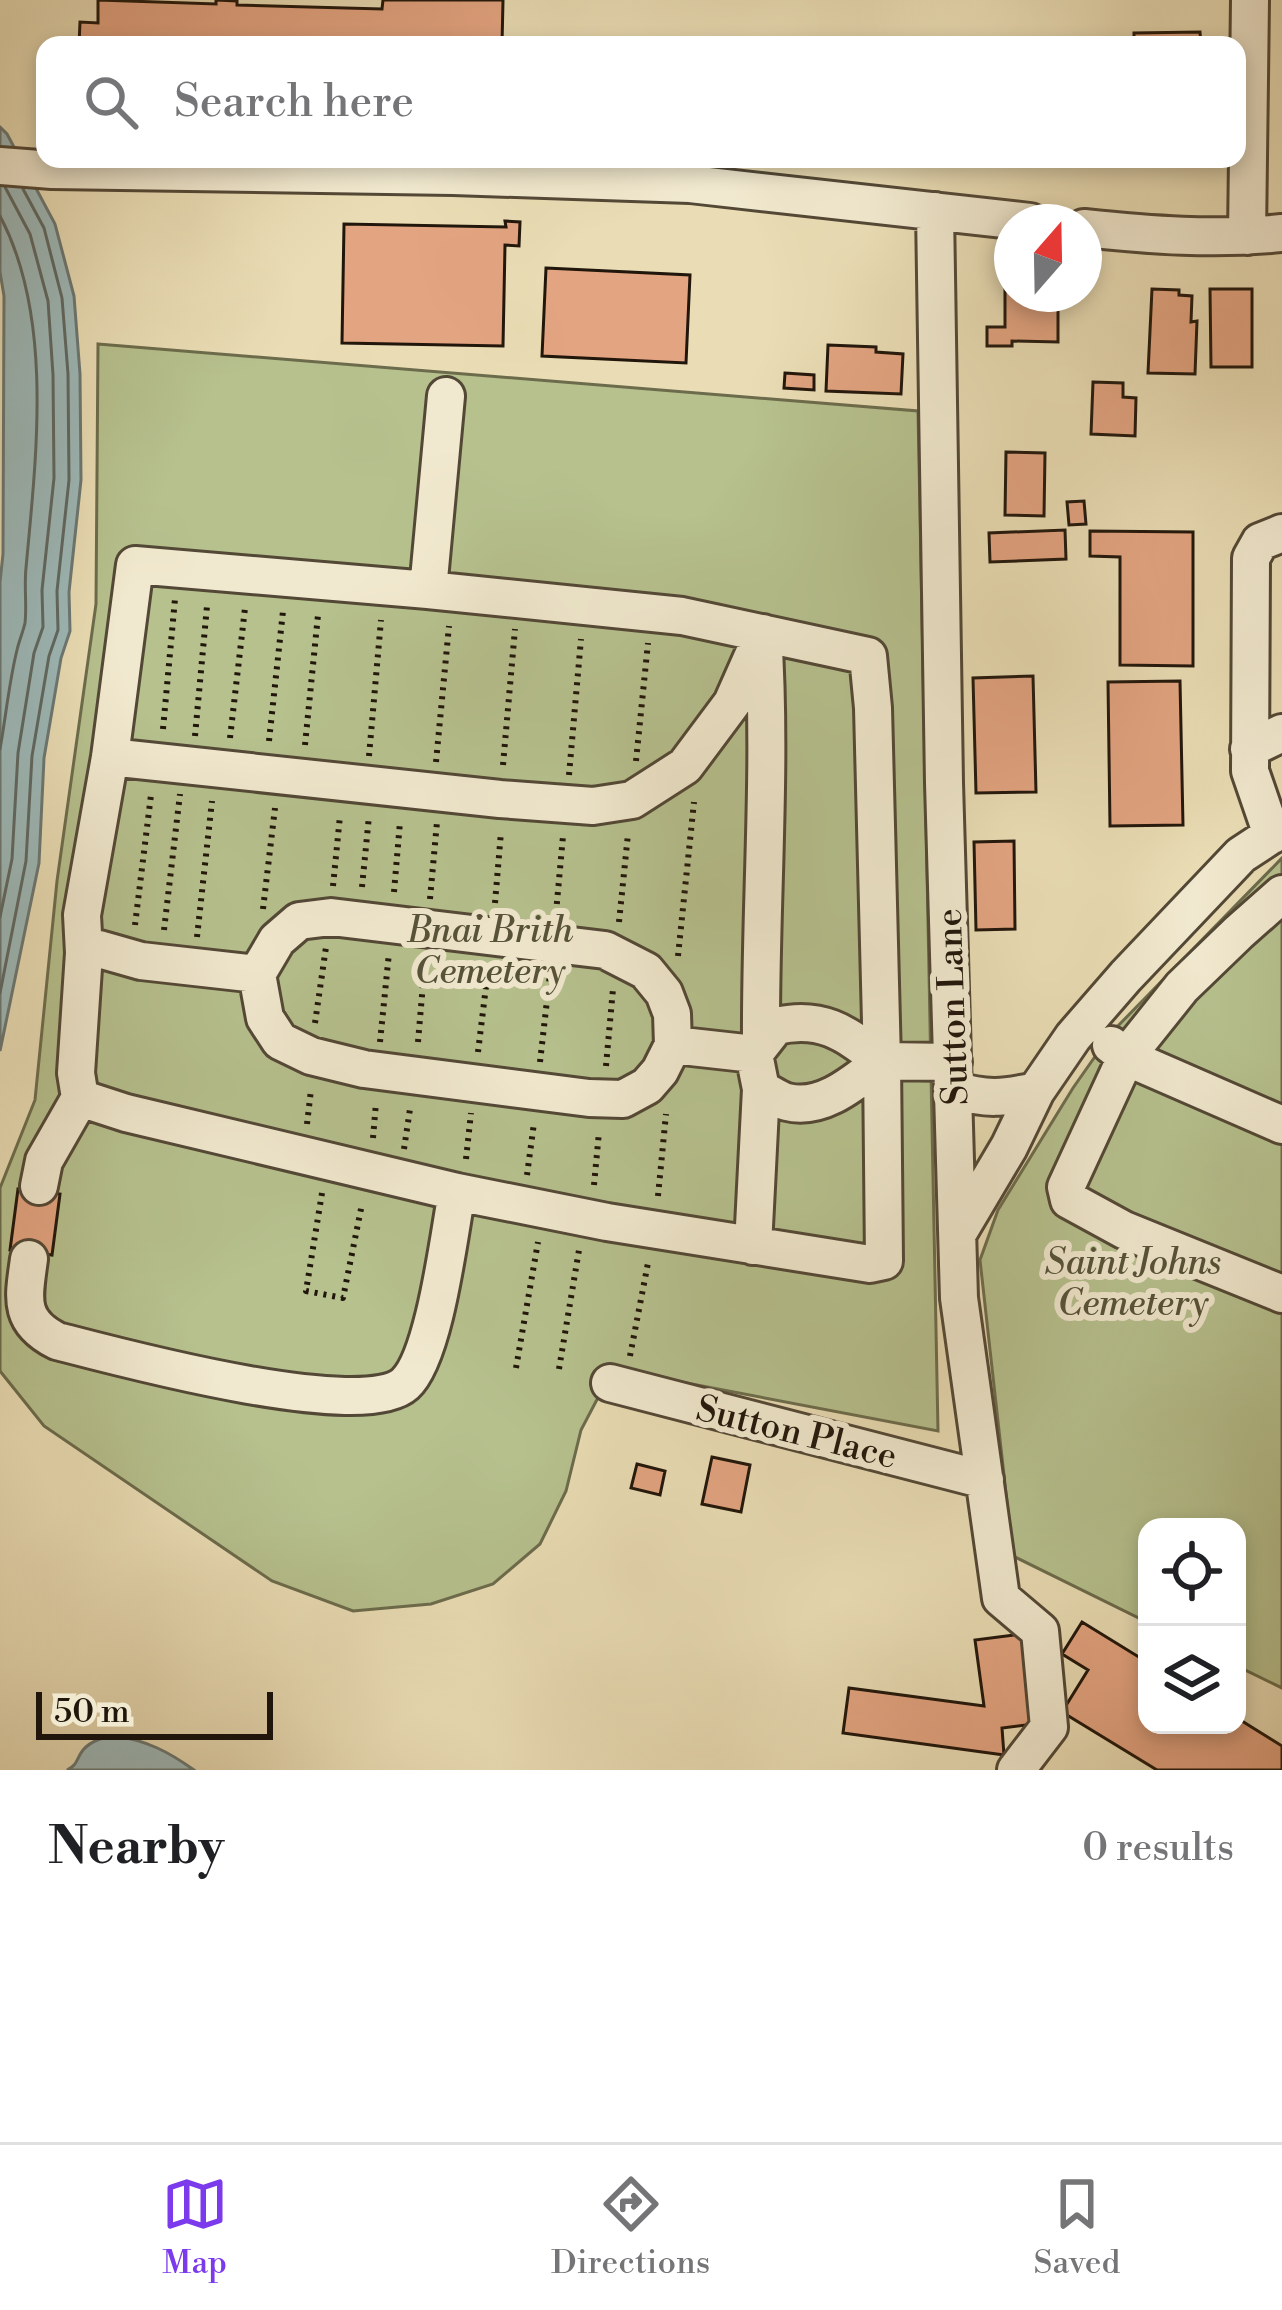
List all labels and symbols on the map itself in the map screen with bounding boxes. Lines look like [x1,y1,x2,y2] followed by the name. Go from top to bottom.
[994,204,1102,312] north arrow
[928,908,979,1106] street label: Sutton Lane
[406,909,574,995] park label: Bnai Brith Cemetery
[1045,1241,1221,1327] park label: Saint Johns Cemetery
[691,1387,901,1480] street label: Sutton Place
[36,1686,273,1739] scale bar

